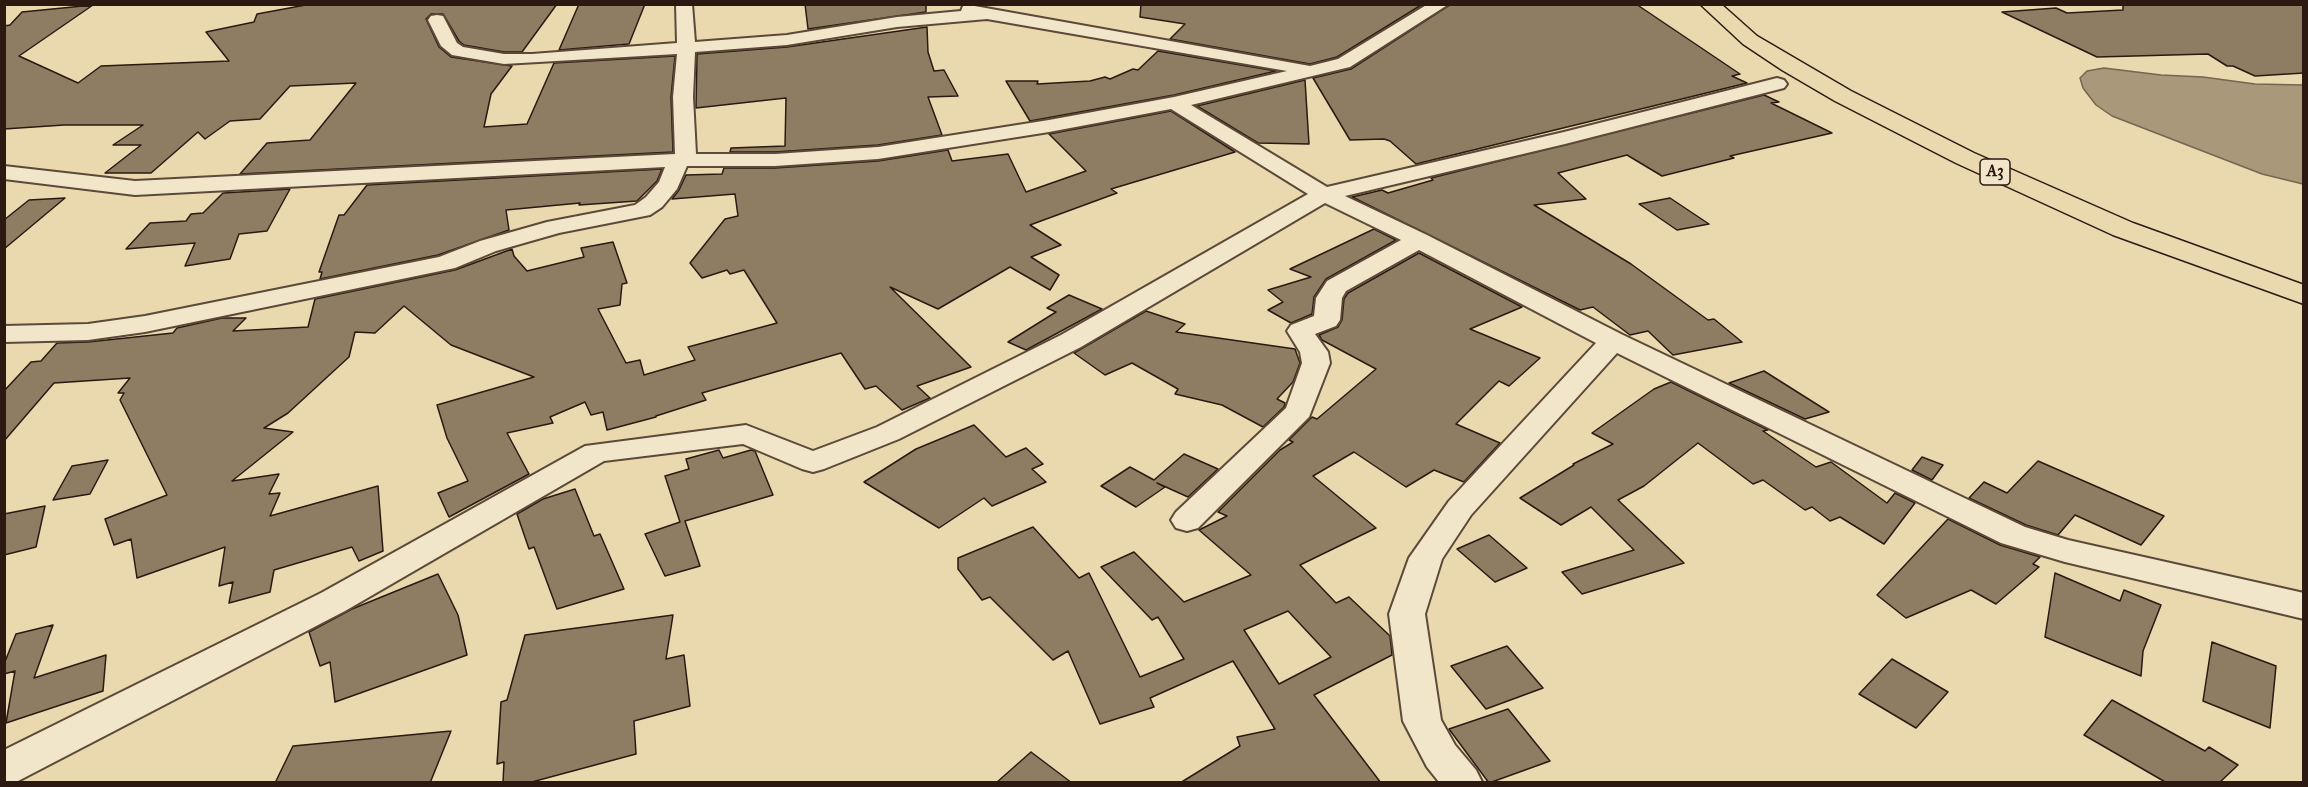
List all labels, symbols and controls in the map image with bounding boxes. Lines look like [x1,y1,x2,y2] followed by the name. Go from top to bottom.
[1980,159,2010,185] road number: A3

